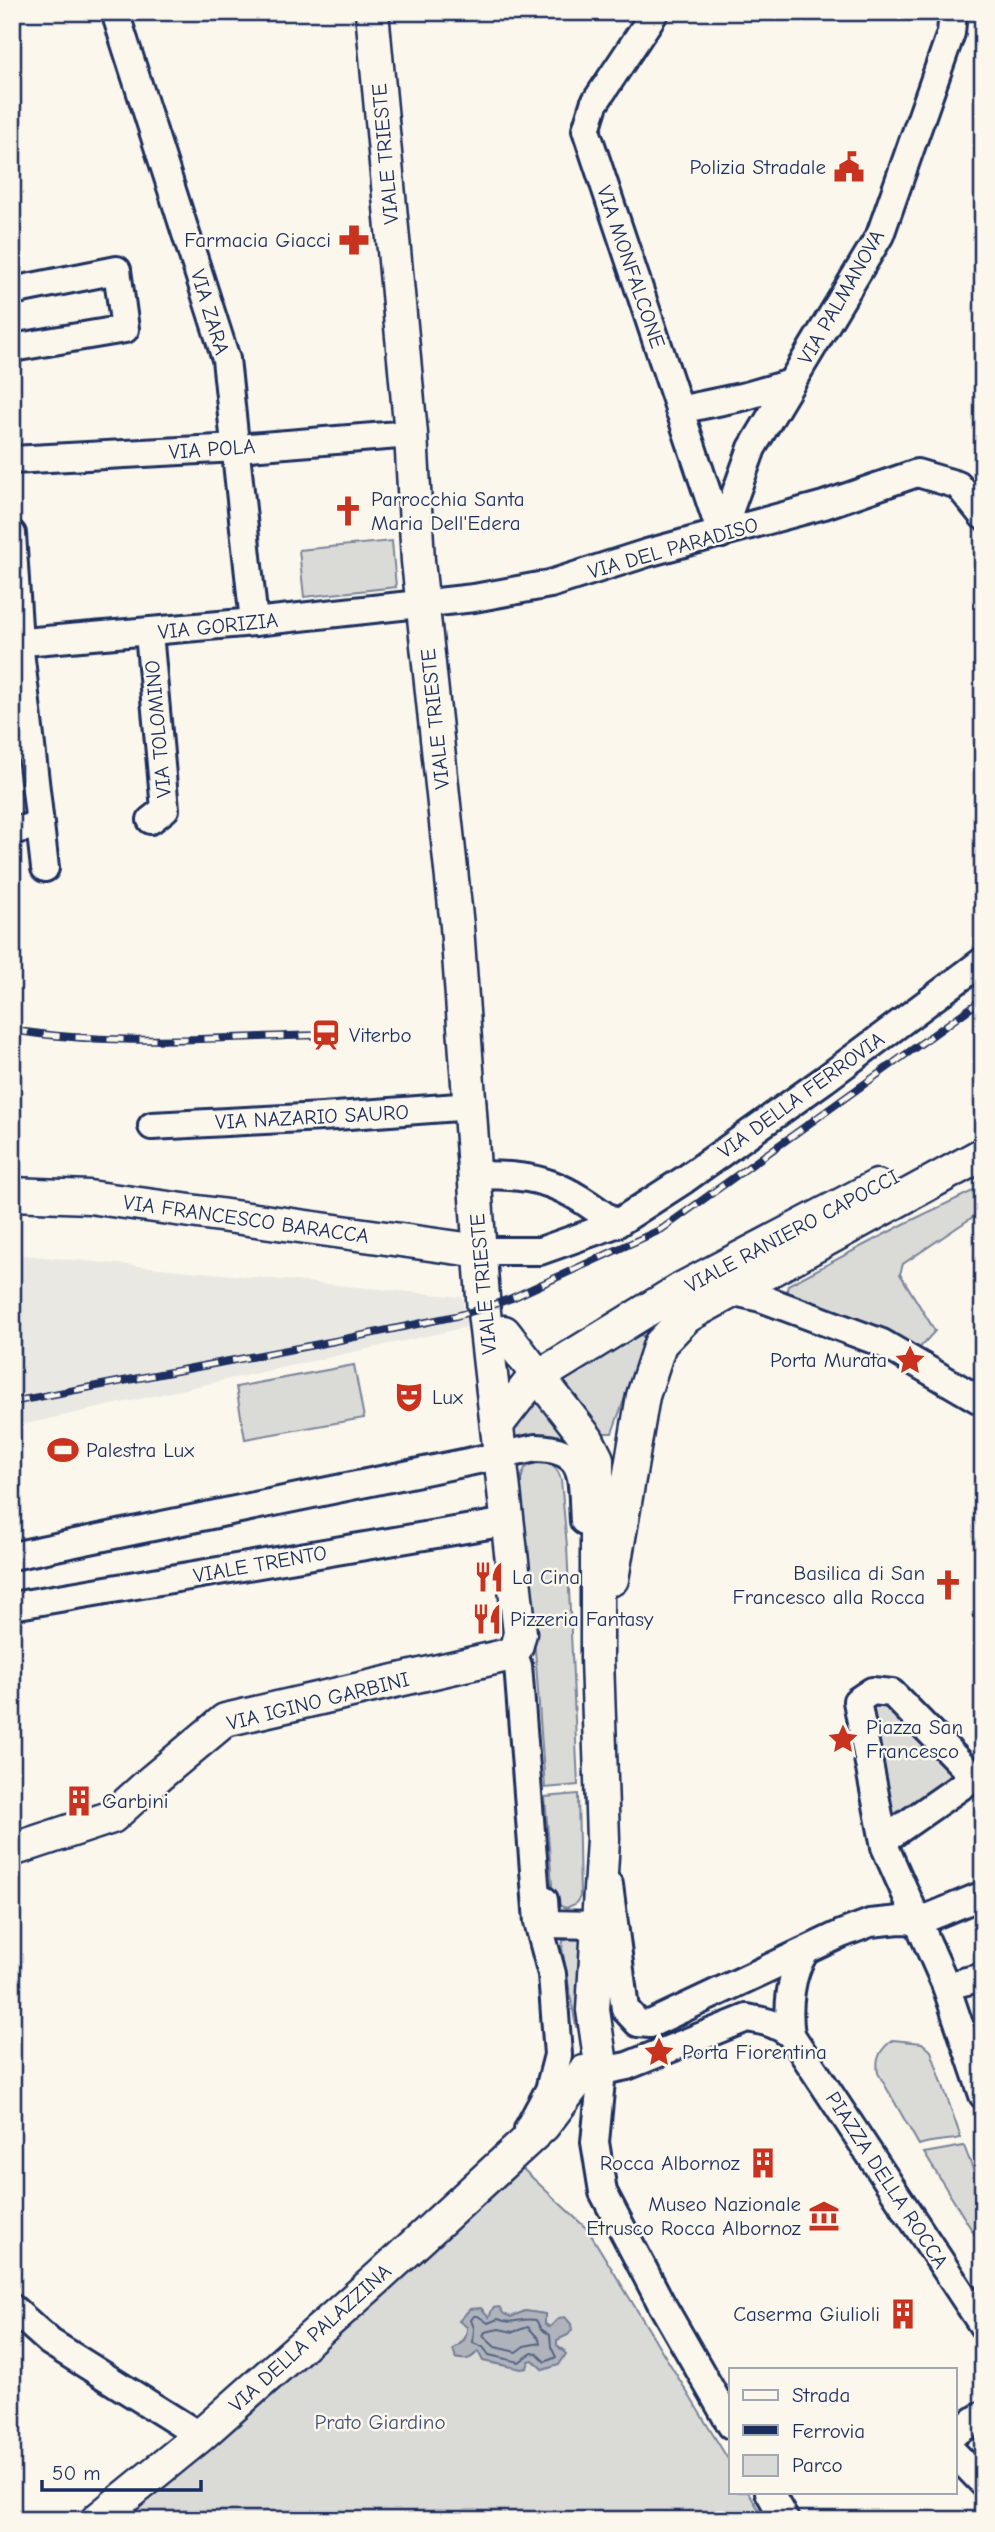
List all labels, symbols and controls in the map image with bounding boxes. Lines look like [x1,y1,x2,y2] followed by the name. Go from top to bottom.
[367,82,403,226] street label: VIALE TRIESTE
[832,150,866,184] public building icon: Polizia Stradale
[689,155,826,179] place label: Polizia Stradale
[592,183,670,351] street label: VIA MONFALCONE
[337,223,371,257] pharmacy icon: Farmacia Giacci
[793,226,889,368] street label: VIA PALMANOVA
[184,228,331,252] place label: Farmacia Giacci
[186,266,234,358] street label: VIA ZARA
[168,434,256,464] street label: VIA POLA
[371,487,525,535] place label: Parrocchia Santa Maria Dell'Edera
[331,494,365,528] church icon: Parrocchia Santa Maria Dell'Edera
[585,512,761,584] street label: VIA DEL PARADISO
[157,608,279,644] street label: VIA GORIZIA
[416,647,454,791] street label: VIALE TRIESTE
[140,659,176,799] street label: VIA TOLOMINO
[309,1018,343,1052] station icon: Viterbo
[349,1023,412,1047] place label: Viterbo
[713,1027,889,1163] street label: VIA DELLA FERROVIA
[214,1100,410,1134] street label: VIA NAZARIO SAURO
[681,1164,903,1298] street label: VIALE RANIERO CAPOCCI
[122,1190,370,1248] street label: VIA FRANCESCO BARACCA
[465,1212,501,1356] street label: VIALE TRIESTE
[893,1343,927,1377] place icon: Porta Murata
[770,1348,887,1372] place label: Porta Murata
[392,1380,426,1414] theatre icon: Lux
[432,1385,463,1409] place label: Lux
[46,1433,80,1467] sports icon: Palestra Lux
[86,1438,194,1462] place label: Palestra Lux
[191,1540,329,1588] street label: VIALE TRENTO
[472,1560,506,1594] restaurant icon: La Cina
[733,1561,925,1609] place label: Basilica di San Francesco alla Rocca
[512,1565,580,1589] place label: La Cina
[931,1568,965,1602] church icon: Basilica di San Francesco alla Rocca
[470,1602,504,1636] restaurant icon: Pizzeria Fantasy
[510,1607,654,1631] place label: Pizzeria Fantasy
[224,1667,412,1735] street label: VIA IGINO GARBINI
[866,1715,963,1763] place label: Piazza San Francesco
[826,1722,860,1756] place icon: Piazza San Francesco
[62,1784,96,1818] building icon: Garbini
[102,1789,169,1813] place label: Garbini
[642,2035,676,2069] place icon: Porta Fiorentina
[682,2040,827,2064] place label: Porta Fiorentina
[821,2087,953,2273] street label: PIAZZA DELLA ROCCA
[746,2146,780,2180] building icon: Rocca Albornoz
[600,2151,740,2175] place label: Rocca Albornoz
[586,2192,801,2240] place label: Museo Nazionale Etrusco Rocca Albornoz
[807,2199,841,2233] museum icon: Museo Nazionale Etrusco Rocca Albornoz
[224,2259,396,2417] street label: VIA DELLA PALAZZINA
[886,2297,920,2331] building icon: Caserma Giulioli
[733,2302,880,2326] place label: Caserma Giulioli
[729,2368,956,2494] legend
[792,2383,850,2407] text: Strada
[314,2410,446,2434] park label: Prato Giardino
[792,2419,865,2443] text: Ferrovia
[42,2448,201,2492] scale bar
[792,2453,843,2477] text: Parco
[52,2461,101,2485] text: 50 m

